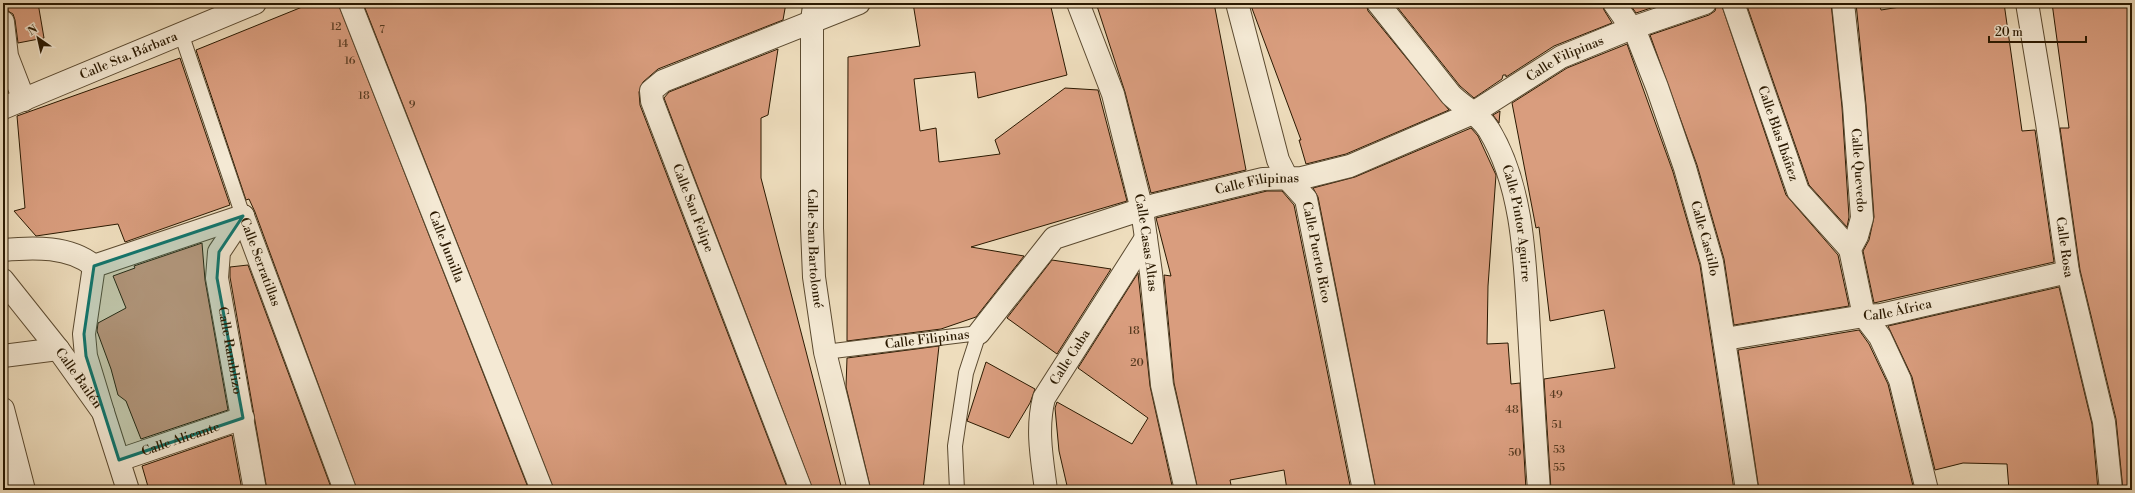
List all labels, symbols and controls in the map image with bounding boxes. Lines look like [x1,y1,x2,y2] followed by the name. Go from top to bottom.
[18,18,58,58] north arrow
[1989,18,2086,44] scale bar
[330,20,342,34] house number: 12
[25,22,41,39] text: N
[379,23,385,37] house number: 7
[1995,25,2023,40] text: 20 m
[77,28,180,83] street label: Calle Sta. Bárbara
[1523,32,1606,85] street label: Calle Filipinas
[338,37,349,51] house number: 14
[344,54,356,68] house number: 16
[1754,84,1802,183] street label: Calle Blas Ibáñez
[358,89,370,103] house number: 18
[409,98,416,112] house number: 9
[1848,128,1870,213] street label: Calle Quevedo
[669,162,717,255] street label: Calle San Felipe
[1498,163,1534,283] street label: Calle Pintor Aguirre
[1214,170,1300,198] street label: Calle Filipinas
[804,189,827,310] street label: Calle San Bartolomé
[1130,192,1161,293] street label: Calle Casas Altas
[1687,199,1722,277] street label: Calle Castillo
[1299,200,1335,304] street label: Calle Puerto Rico
[425,209,468,285] street label: Calle Jumilla
[236,215,284,309] street label: Calle Serratillas
[2052,216,2077,279] street label: Calle Rosa
[1863,295,1934,324] street label: Calle África
[214,305,246,396] street label: Calle Ramblizo
[1128,324,1140,338] house number: 18
[884,326,971,353] street label: Calle Filipinas
[1046,326,1094,388] street label: Calle Cuba
[52,345,106,412] street label: Calle Bailén
[1130,356,1144,370] house number: 20
[1549,388,1563,402] house number: 49
[1505,403,1519,417] house number: 48
[139,418,222,460] street label: Calle Alicante
[1552,418,1563,432] house number: 51
[1553,443,1565,457] house number: 53
[1508,446,1522,460] house number: 50
[1553,461,1565,475] house number: 55

